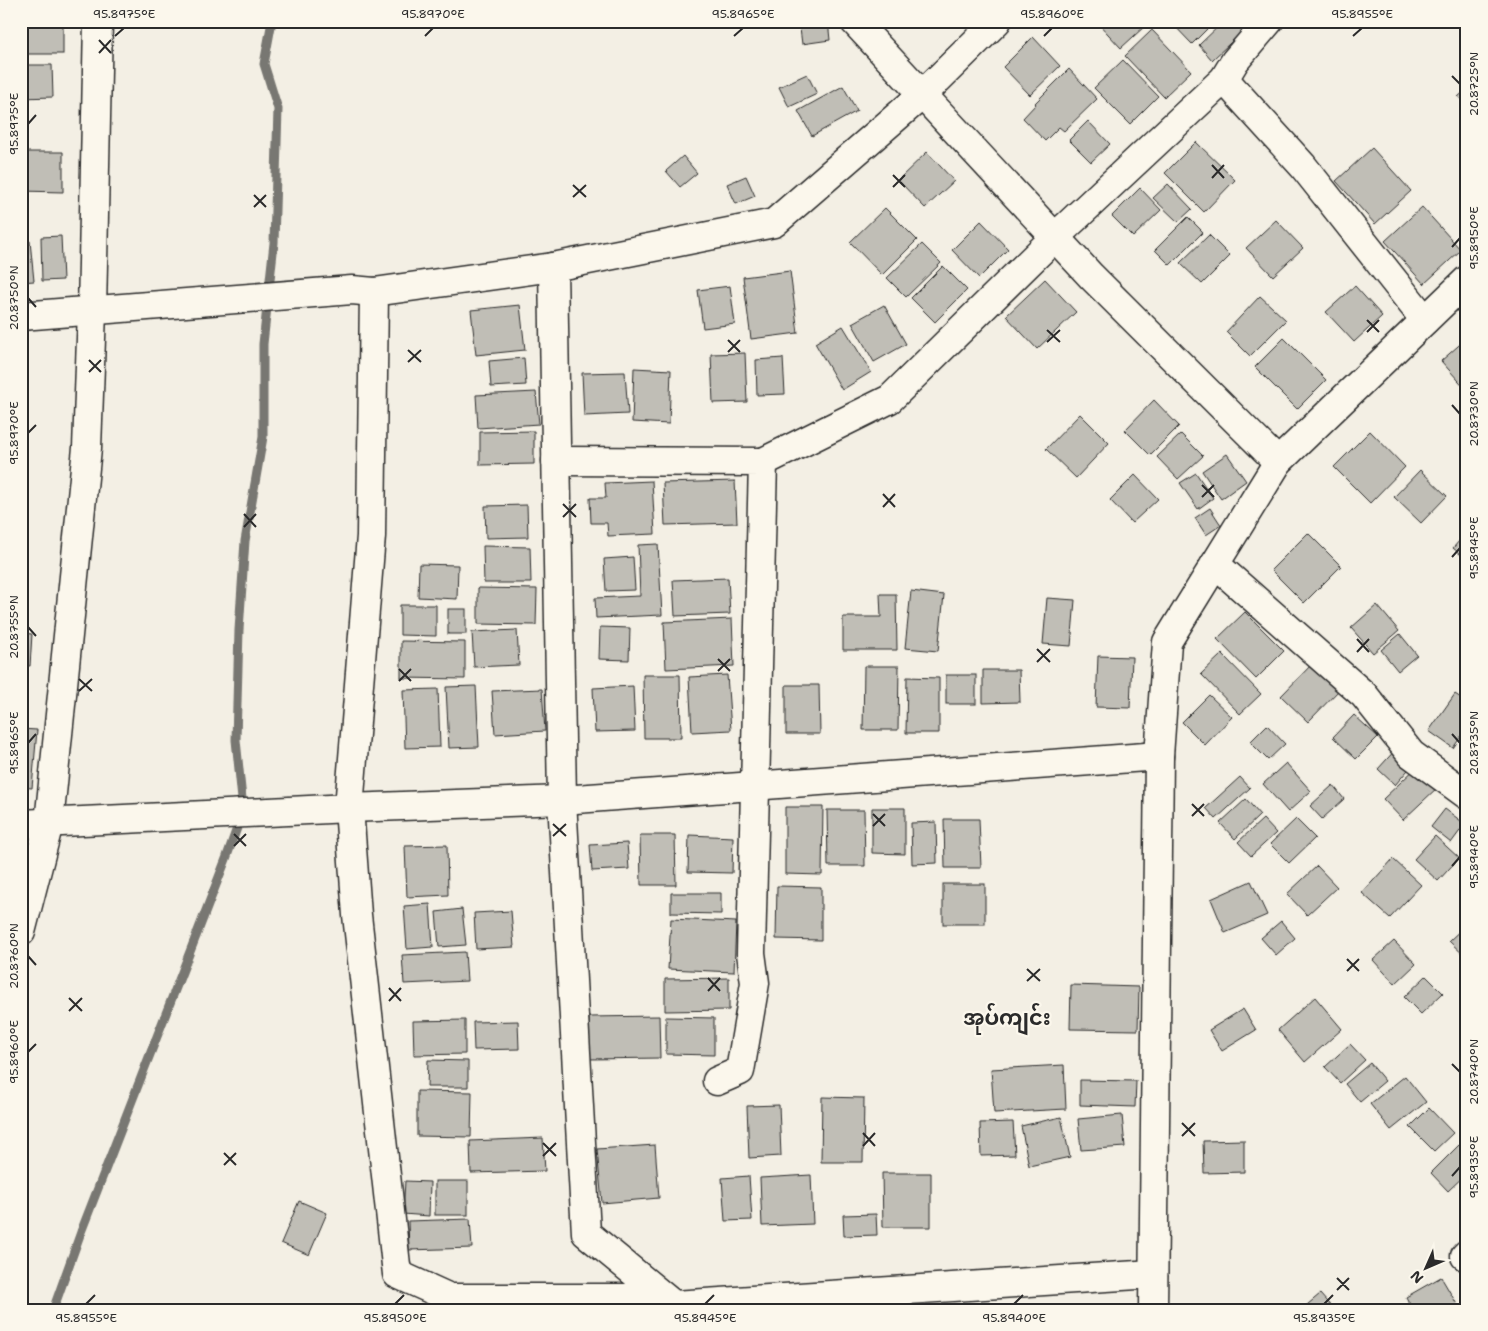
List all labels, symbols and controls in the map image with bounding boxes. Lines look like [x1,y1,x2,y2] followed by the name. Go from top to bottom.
[93,6,155,22] text: 95.8975°E
[401,6,465,22] text: 95.8970°E
[712,6,774,22] text: 95.8965°E
[1020,6,1084,22] text: 95.8960°E
[1331,6,1393,22] text: 95.8955°E
[1466,52,1482,116] text: 20.8725°N
[6,93,22,155] text: 95.8975°E
[1466,206,1482,270] text: 95.8950°E
[6,265,22,331] text: 20.8750°N
[1466,381,1482,447] text: 20.8730°N
[6,401,22,465] text: 95.8970°E
[1466,517,1482,579] text: 95.8945°E
[6,595,22,659] text: 20.8755°N
[1466,711,1482,775] text: 20.8735°N
[6,712,22,774] text: 95.8965°E
[1466,825,1482,889] text: 95.8940°E
[6,923,22,989] text: 20.8760°N
[963,1002,1051,1036] district label: အုပ်ကျင်း
[6,1020,22,1084] text: 95.8960°E
[1466,1039,1482,1105] text: 20.8740°N
[1466,1136,1482,1198] text: 95.8935°E
[1400,1244,1450,1294] north arrow
[1407,1267,1427,1287] text: N
[55,1310,117,1326] text: 95.8955°E
[363,1310,427,1326] text: 95.8950°E
[674,1310,736,1326] text: 95.8945°E
[982,1310,1046,1326] text: 95.8940°E
[1293,1310,1355,1326] text: 95.8935°E

